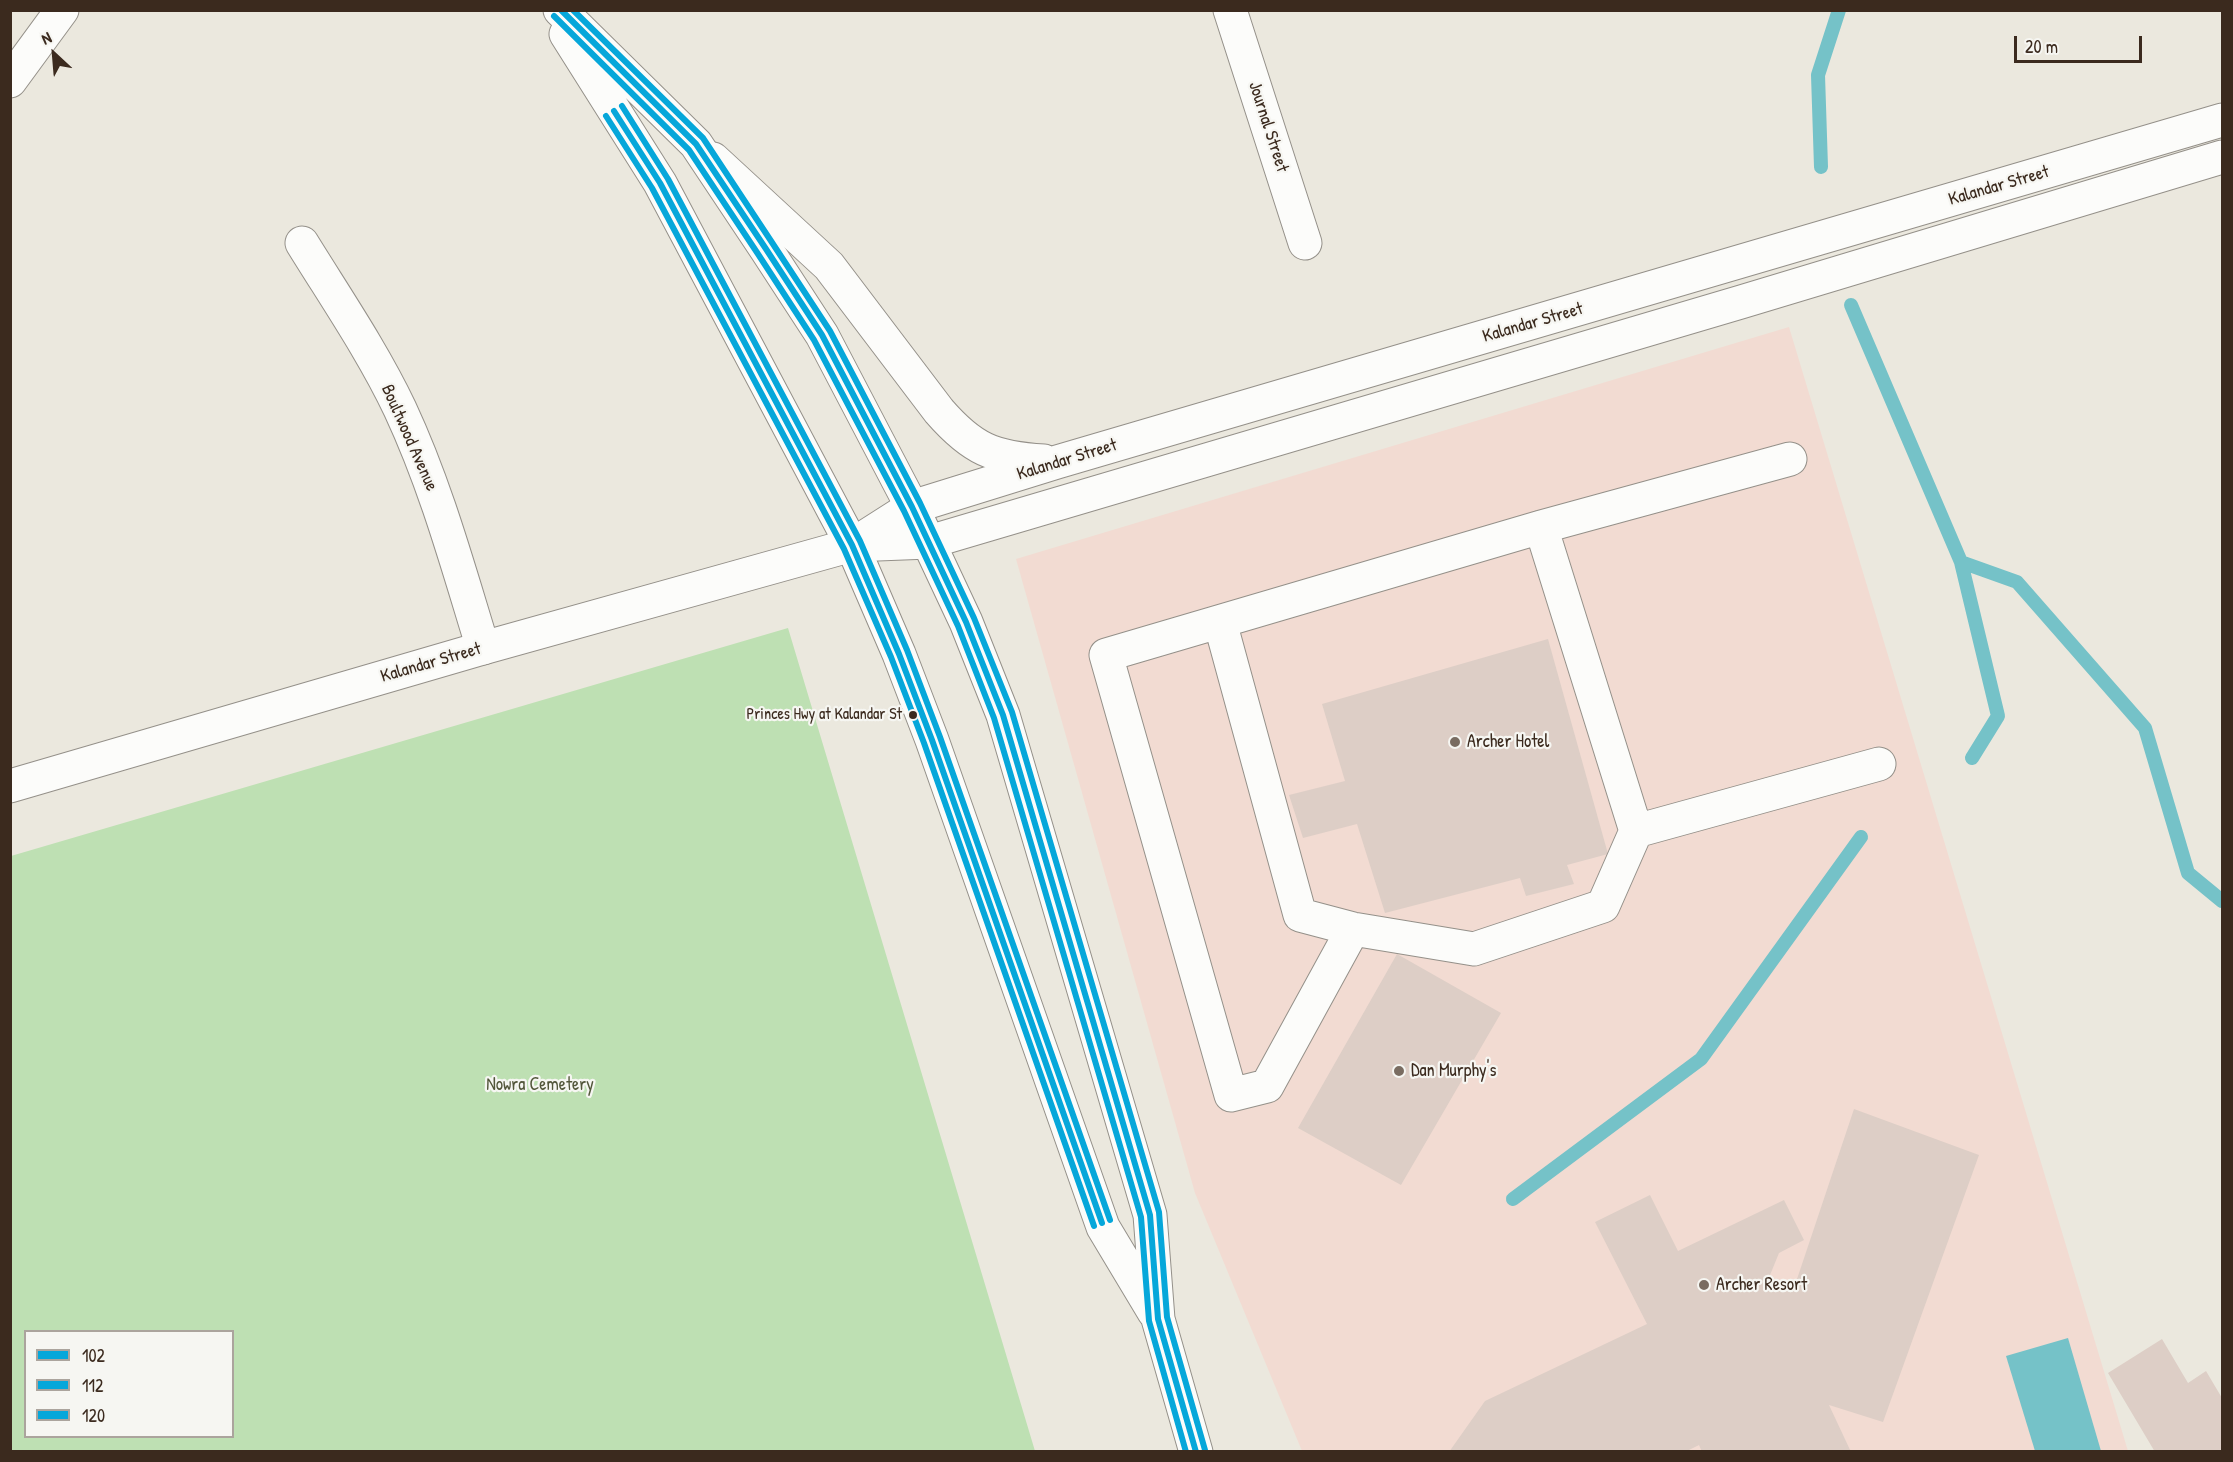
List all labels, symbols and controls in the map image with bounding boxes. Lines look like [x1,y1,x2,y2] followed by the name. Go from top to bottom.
[24,24,84,84] north arrow
[2017,24,2144,62] scale bar
[37,26,55,50] text: N
[2025,34,2058,59] text: 20 m
[1243,79,1293,175] street label: Journal Street
[1946,161,2052,211] street label: Kalandar Street
[1480,298,1586,348] street label: Kalandar Street
[376,381,442,495] street label: Boultwood Avenue
[1014,435,1120,485] street label: Kalandar Street
[378,638,484,688] street label: Kalandar Street
[747,705,902,725] place label: Princes Hwy at Kalandar St
[907,709,919,721] marker: Princes Hwy at Kalandar St
[1467,731,1549,753] place label: Archer Hotel
[1448,735,1462,749] marker: Archer Hotel
[1411,1060,1496,1082] place label: Dan Murphy's
[1392,1064,1406,1078] marker: Dan Murphy's
[486,1074,594,1096] park label: Nowra Cemetery
[1716,1274,1807,1296] place label: Archer Resort
[1697,1278,1711,1292] marker: Archer Resort
[24,1330,234,1438] legend
[82,1343,105,1368] text: 102
[82,1373,104,1398] text: 112
[82,1403,105,1428] text: 120

